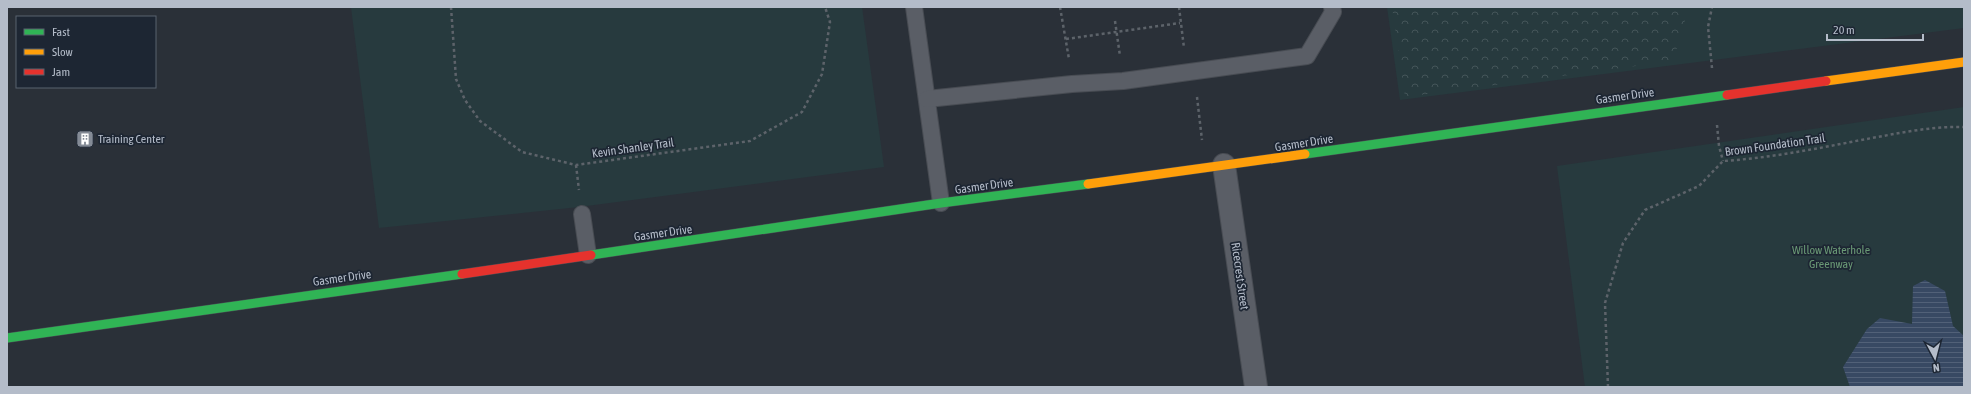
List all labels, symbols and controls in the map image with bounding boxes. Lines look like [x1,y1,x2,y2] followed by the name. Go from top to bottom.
[16,16,156,88] legend
[1827,16,1923,42] scale bar
[1833,23,1855,37] text: 20 m
[52,25,70,39] text: Fast
[52,45,73,59] text: Slow
[52,65,70,79] text: Jam
[1595,85,1655,107] street label: Gasmer Drive
[75,129,95,149] building icon: Training Center
[1274,131,1334,155] street label: Gasmer Drive
[1724,131,1827,159] street label: Brown Foundation Trail
[98,132,165,146] place label: Training Center
[591,135,676,161] street label: Kevin Shanley Trail
[954,175,1014,197] street label: Gasmer Drive
[633,222,693,244] street label: Gasmer Drive
[1228,242,1252,311] street label: Ricecrest Street
[1792,243,1870,271] park label: Willow Waterhole Greenway
[312,267,372,289] street label: Gasmer Drive
[1915,338,1955,378] north arrow
[1932,362,1940,374] text: N

